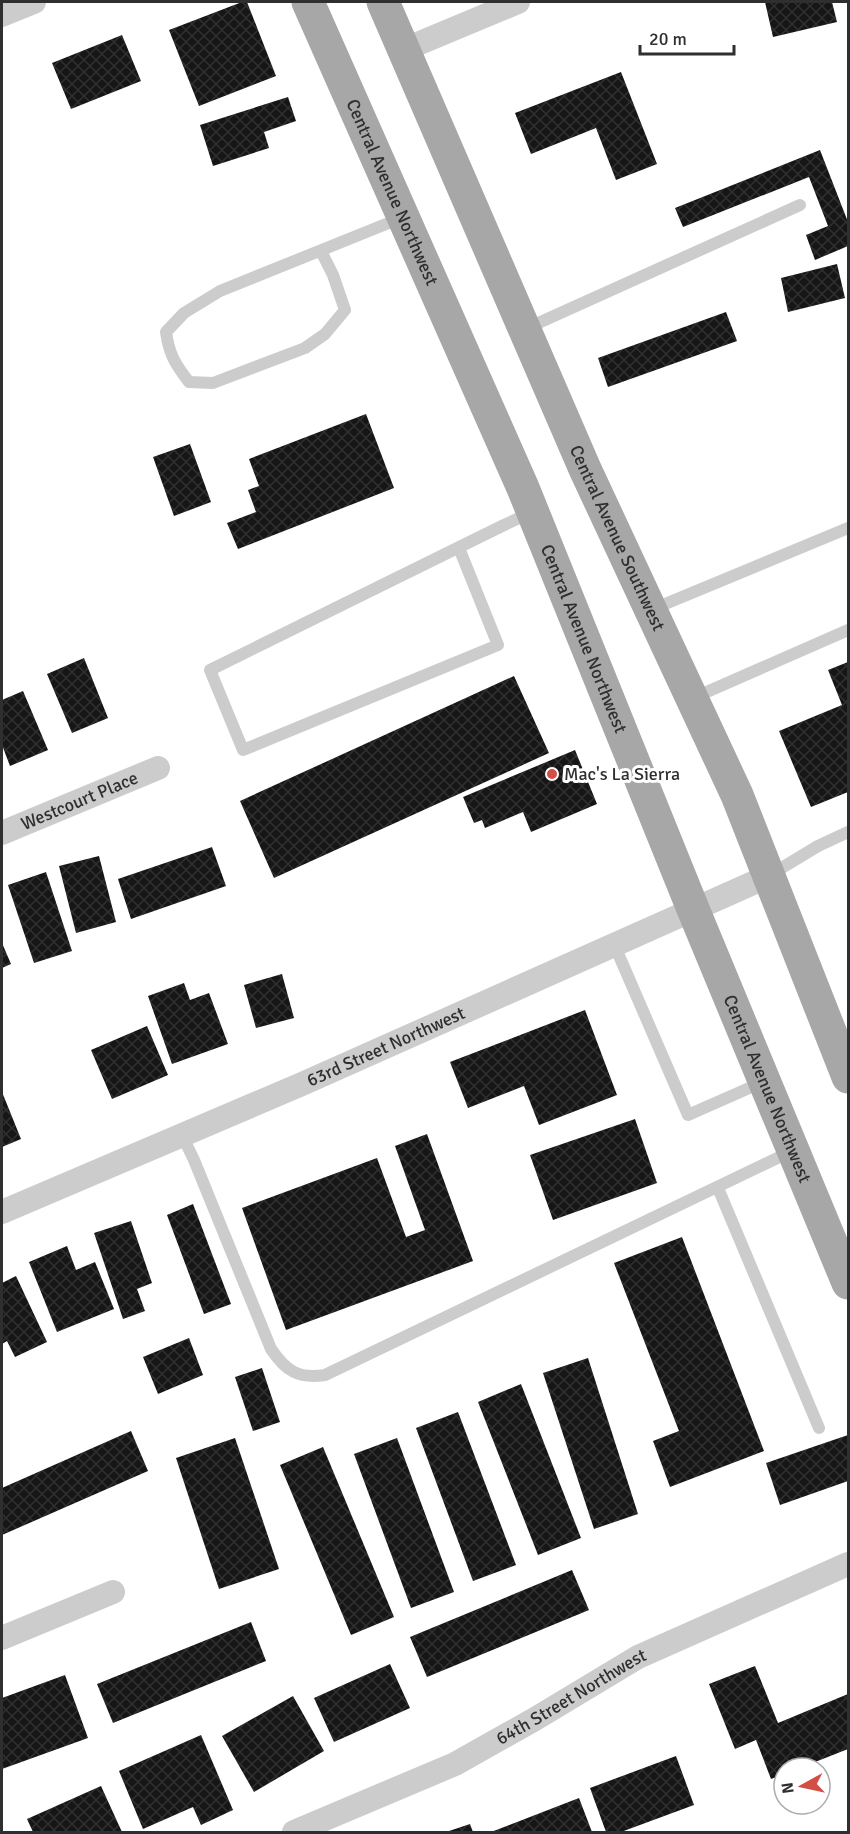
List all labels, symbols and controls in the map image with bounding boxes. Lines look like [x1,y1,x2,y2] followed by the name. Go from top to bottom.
[640,18,734,56] scale bar
[649,28,687,50] text: 20 m
[341,96,443,289] street label: Central Avenue Northwest
[565,442,670,634] street label: Central Avenue Southwest
[536,541,632,736] street label: Central Avenue Northwest
[564,763,680,785] place label: Mac's La Sierra
[18,767,141,835] street label: Westcourt Place
[545,767,559,781] marker: Mac's La Sierra
[719,991,816,1186] street label: Central Avenue Northwest
[303,1002,468,1091] street label: 63rd Street Northwest
[492,1644,649,1750] street label: 64th Street Northwest
[772,1756,832,1816] north arrow
[777,1781,799,1795] text: N

